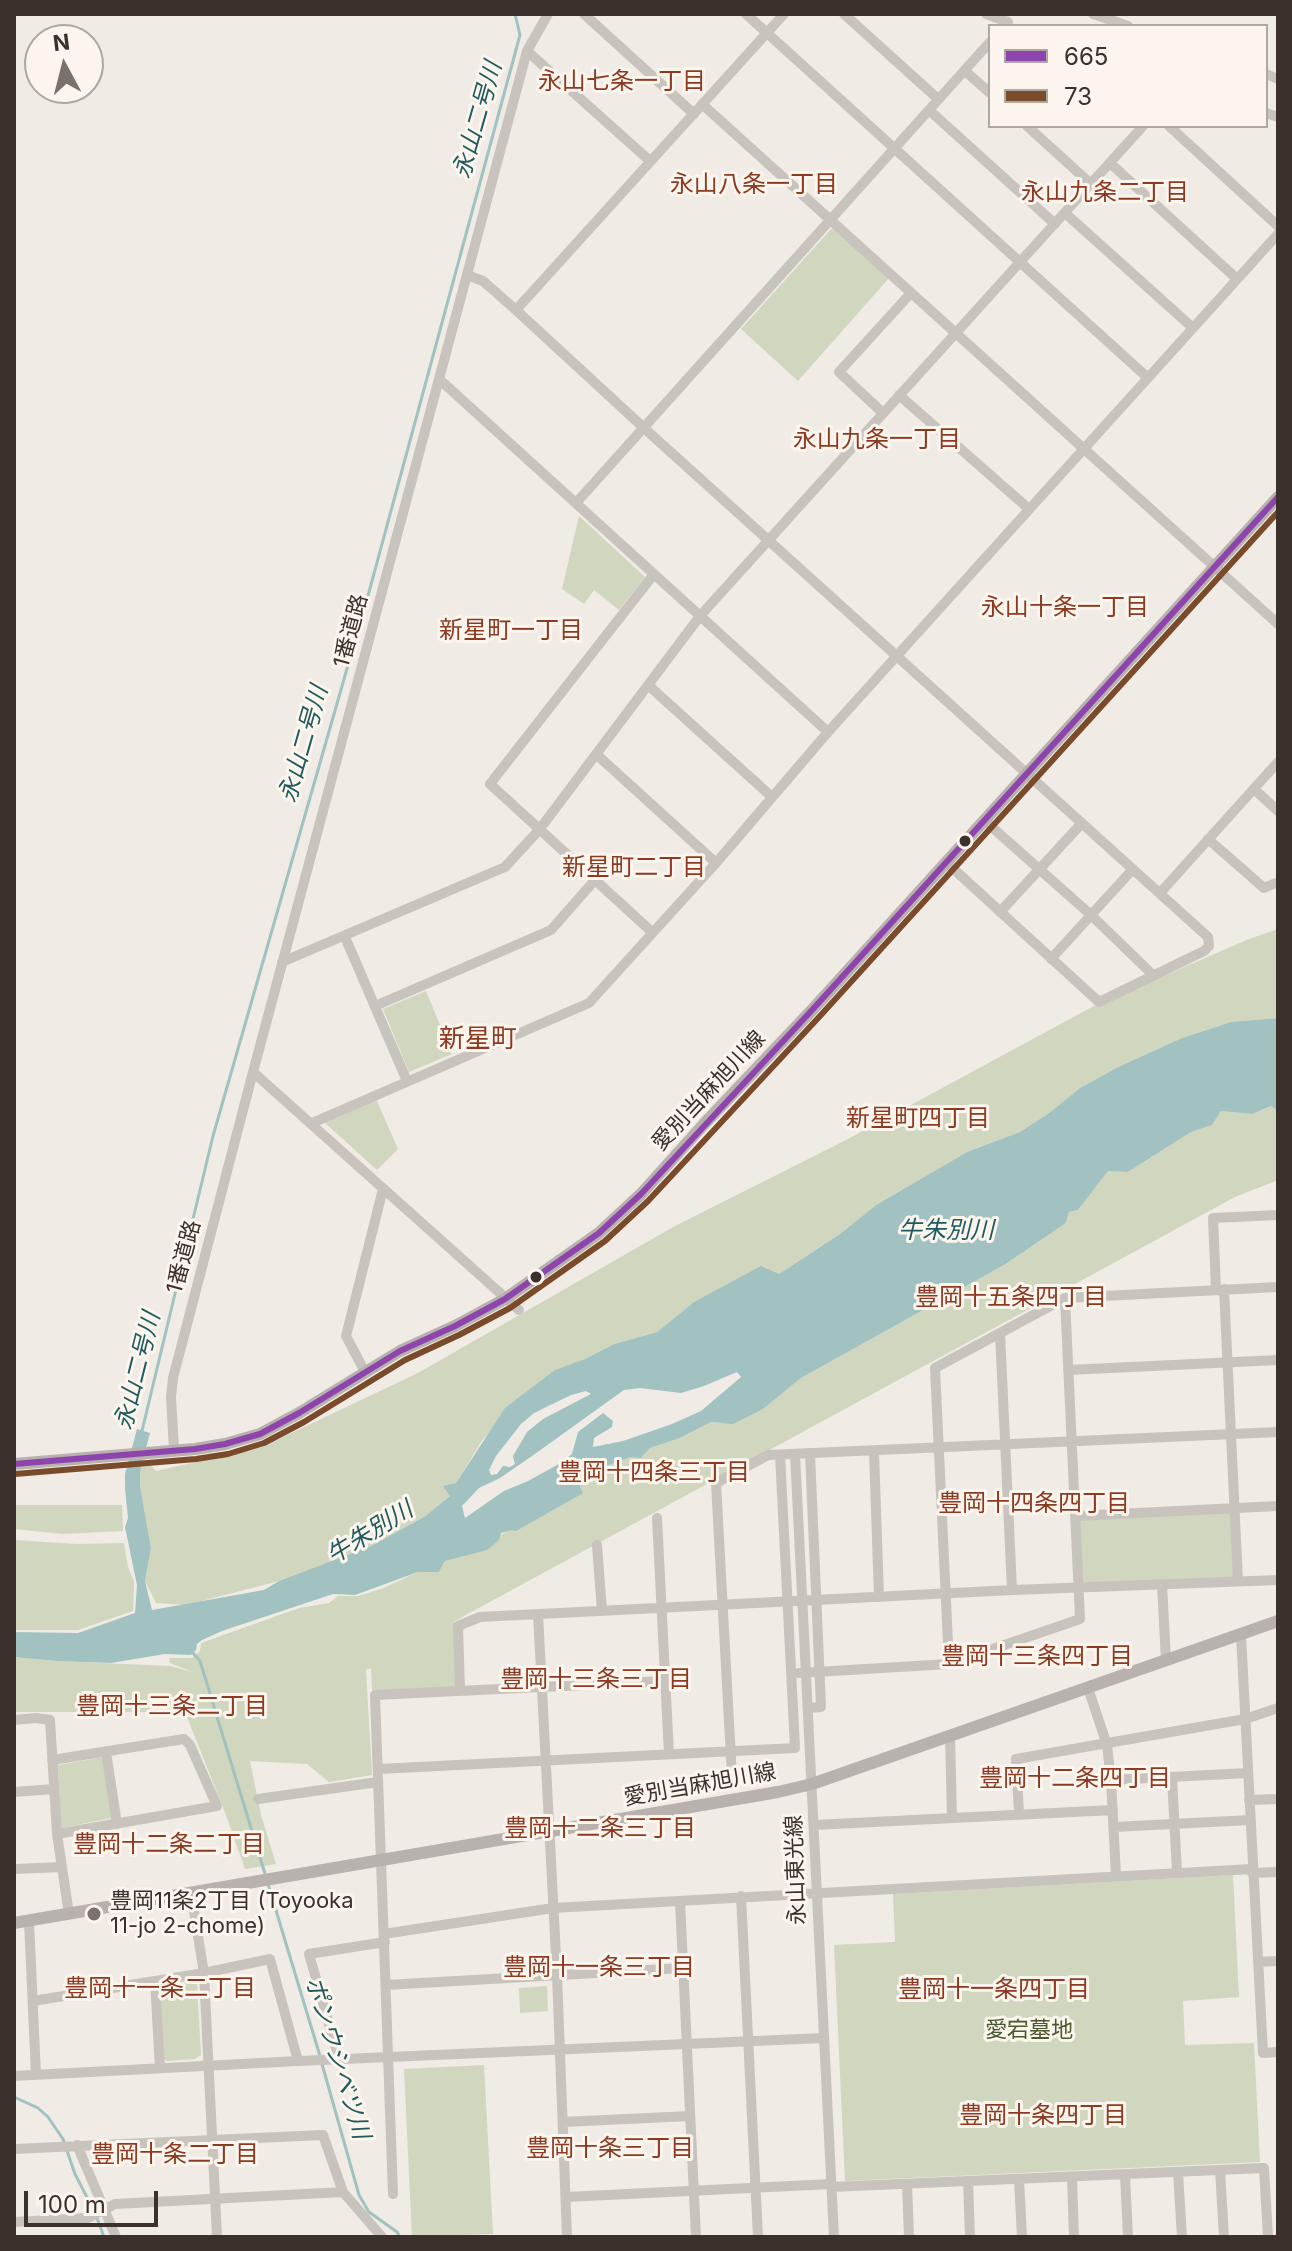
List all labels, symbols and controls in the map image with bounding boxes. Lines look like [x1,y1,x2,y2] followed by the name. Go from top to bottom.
[24,24,104,104] north arrow
[988,24,1268,128] legend
[51,28,71,56] text: N
[1064,42,1108,71] text: 665
[448,58,508,182] water label: 永山二号川
[538,68,706,96] district label: 永山七条一丁目
[1064,82,1092,111] text: 73
[670,171,838,199] district label: 永山八条一丁目
[1021,179,1189,207] district label: 永山九条二丁目
[793,426,961,454] district label: 永山九条一丁目
[329,591,373,671] street label: 1番道路
[981,594,1149,622] district label: 永山十条一丁目
[439,617,583,645] district label: 新星町一丁目
[274,682,334,806] water label: 永山二号川
[957,833,973,849] unlabelled marker
[562,854,706,882] district label: 新星町二丁目
[439,1023,517,1055] district label: 新星町
[647,1026,771,1156] street label: 愛別当麻旭川線
[846,1105,990,1133] district label: 新星町四丁目
[162,1217,206,1297] street label: 1番道路
[898,1217,994,1245] water label: 牛朱別川
[528,1269,544,1285] unlabelled marker
[915,1284,1107,1312] district label: 豊岡十五条四丁目
[110,1309,166,1433] water label: 永山二号川
[558,1459,750,1487] district label: 豊岡十四条三丁目
[938,1490,1130,1518] district label: 豊岡十四条四丁目
[322,1495,418,1571] water label: 牛朱別川
[941,1643,1133,1671] district label: 豊岡十三条四丁目
[500,1666,692,1694] district label: 豊岡十三条三丁目
[76,1693,268,1721] district label: 豊岡十三条二丁目
[622,1759,778,1811] street label: 愛別当麻旭川線
[979,1765,1171,1793] district label: 豊岡十二条四丁目
[504,1815,696,1843] district label: 豊岡十二条三丁目
[781,1815,811,1925] street label: 永山東光線
[73,1831,265,1859] district label: 豊岡十二条二丁目
[110,1888,354,1940] place label: 豊岡11条2丁目 (Toyooka 11-jo 2-chome)
[85,1905,103,1923] marker: 豊岡11条2丁目 (Toyooka 11-jo 2-chome)
[503,1954,695,1982] district label: 豊岡十一条三丁目
[299,1973,375,2143] water label: ポンウシベツ川
[64,1975,256,2003] district label: 豊岡十一条二丁目
[898,1976,1090,2004] district label: 豊岡十一条四丁目
[985,2017,1073,2043] park label: 愛宕墓地
[959,2102,1127,2130] district label: 豊岡十条四丁目
[526,2135,694,2163] district label: 豊岡十条三丁目
[91,2141,259,2169] district label: 豊岡十条二丁目
[28,2175,162,2225] scale bar
[38,2190,106,2219] text: 100 m

